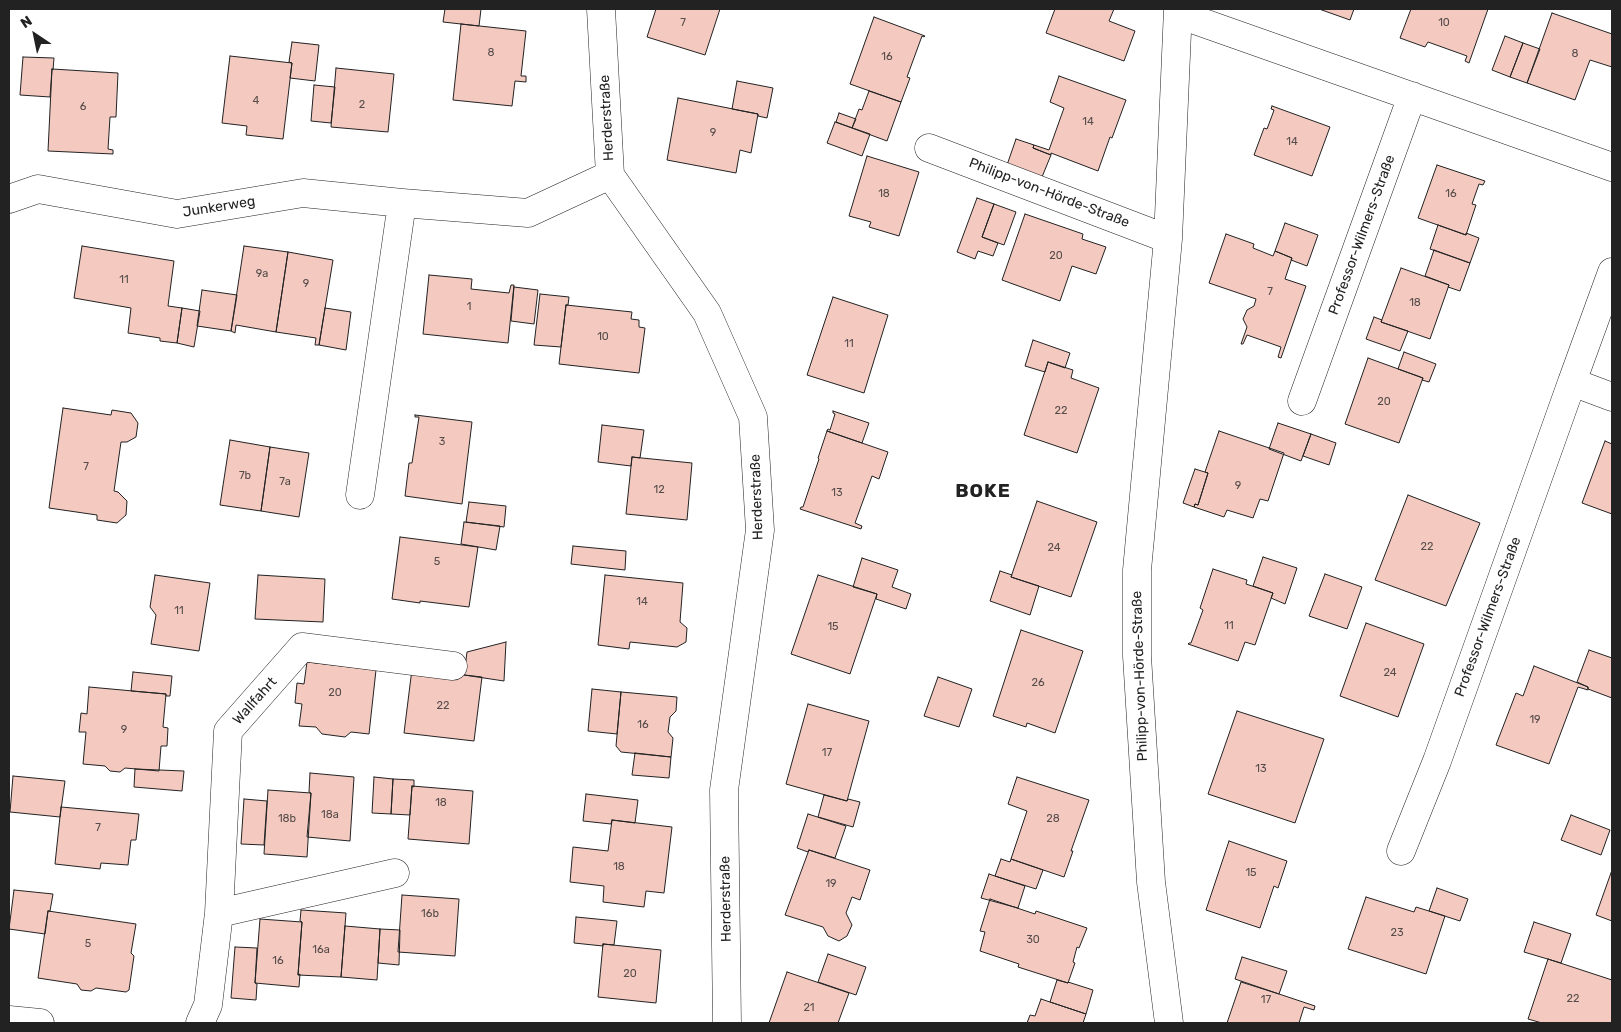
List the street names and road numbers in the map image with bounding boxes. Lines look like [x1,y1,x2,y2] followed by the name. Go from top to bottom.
[596,75,618,161] street label: Herderstraße
[1325,153,1399,317] street label: Professor-Wilmers-Straße
[966,155,1132,231] street label: Philipp-von-Hörde-Straße
[182,193,256,221] street label: Junkerweg
[747,454,767,540] street label: Herderstraße
[1451,535,1525,699] street label: Professor-Wilmers-Straße
[1129,590,1151,762] street label: Philipp-von-Hörde-Straße
[229,674,281,728] street label: Wallfahrt
[717,856,735,942] street label: Herderstraße

